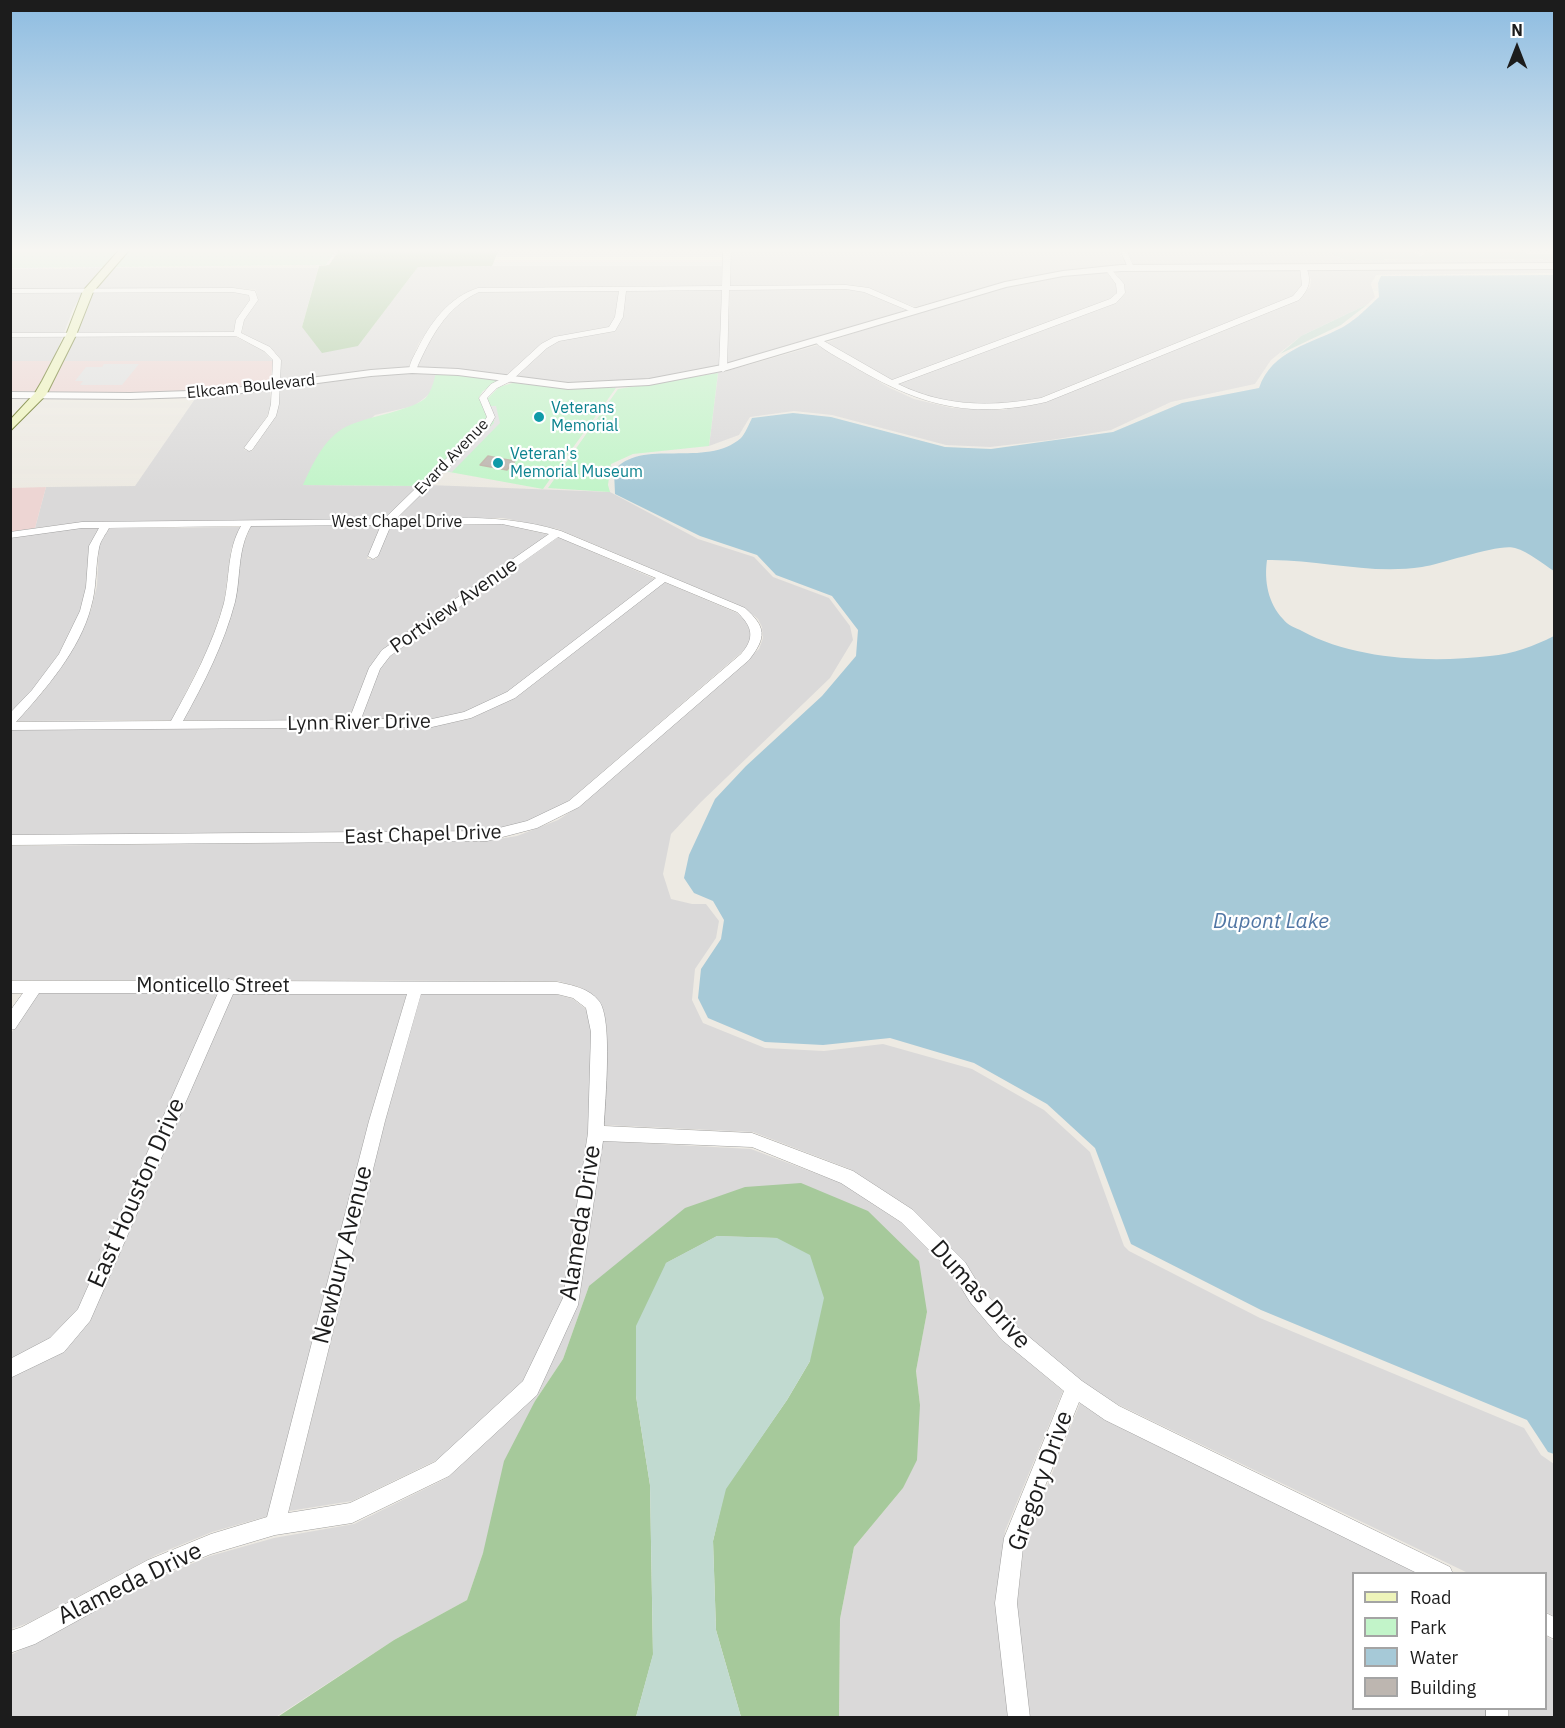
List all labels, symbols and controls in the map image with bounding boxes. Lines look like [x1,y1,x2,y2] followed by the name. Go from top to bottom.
[1487,18,1547,78] north arrow
[1511,20,1523,40] text: N
[186,371,316,403] street label: Elkcam Boulevard
[551,398,618,436] place label: Veterans Memorial
[532,410,546,424] marker: Veterans Memorial
[411,415,493,499] street label: Evard Avenue
[510,444,643,482] place label: Veteran's Memorial Museum
[491,456,505,470] marker: Veteran's Memorial Museum
[332,512,462,532] street label: West Chapel Drive
[386,553,522,659] street label: Portview Avenue
[287,710,431,736] street label: Lynn River Drive
[344,820,502,850] street label: East Chapel Drive
[1213,909,1329,935] water label: Dupont Lake
[136,974,290,998] street label: Monticello Street
[82,1094,192,1292] street label: East Houston Drive
[555,1143,607,1303] street label: Alameda Drive
[307,1163,379,1347] street label: Newbury Avenue
[924,1235,1036,1355] street label: Dumas Drive
[1002,1407,1080,1555] street label: Gregory Drive
[53,1537,207,1631] street label: Alameda Drive
[1352,1572,1547,1710] legend
[1410,1586,1451,1609] text: Road
[1410,1616,1446,1639] text: Park
[1410,1646,1458,1669] text: Water
[1410,1676,1476,1699] text: Building

